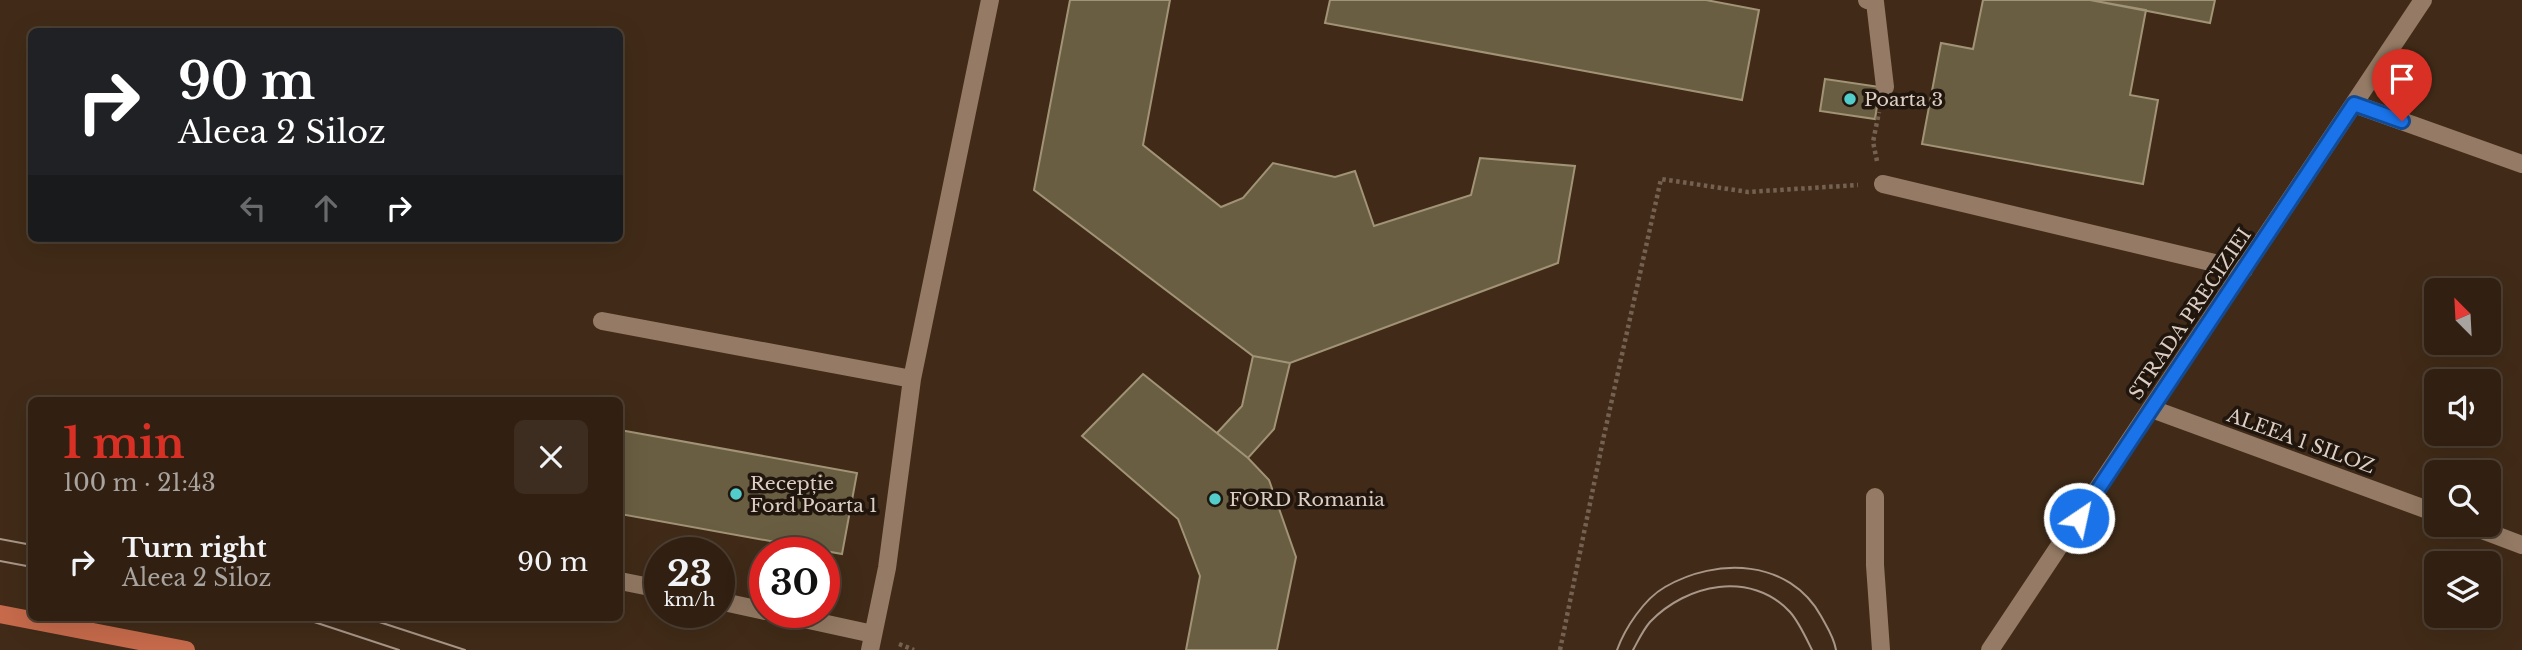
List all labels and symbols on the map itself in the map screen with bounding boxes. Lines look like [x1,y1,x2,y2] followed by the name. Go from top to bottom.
[2372,49,2432,121] pin
[1864,88,1943,111] place label: Poarta 3
[1842,91,1858,107] marker: Poarta 3
[2124,224,2256,404] street label: STRADA PRECIZIEI
[2424,278,2501,355] north arrow
[2223,403,2378,478] street label: ALEEA 1 SILOZ
[750,472,877,517] place label: Recepție Ford Poarta 1
[2042,481,2116,555] position arrow
[728,486,744,502] marker: Recepție Ford Poarta 1
[1229,488,1385,511] place label: FORD Romania
[1207,491,1223,507] marker: FORD Romania
[749,537,840,628] speed limit sign: 30

